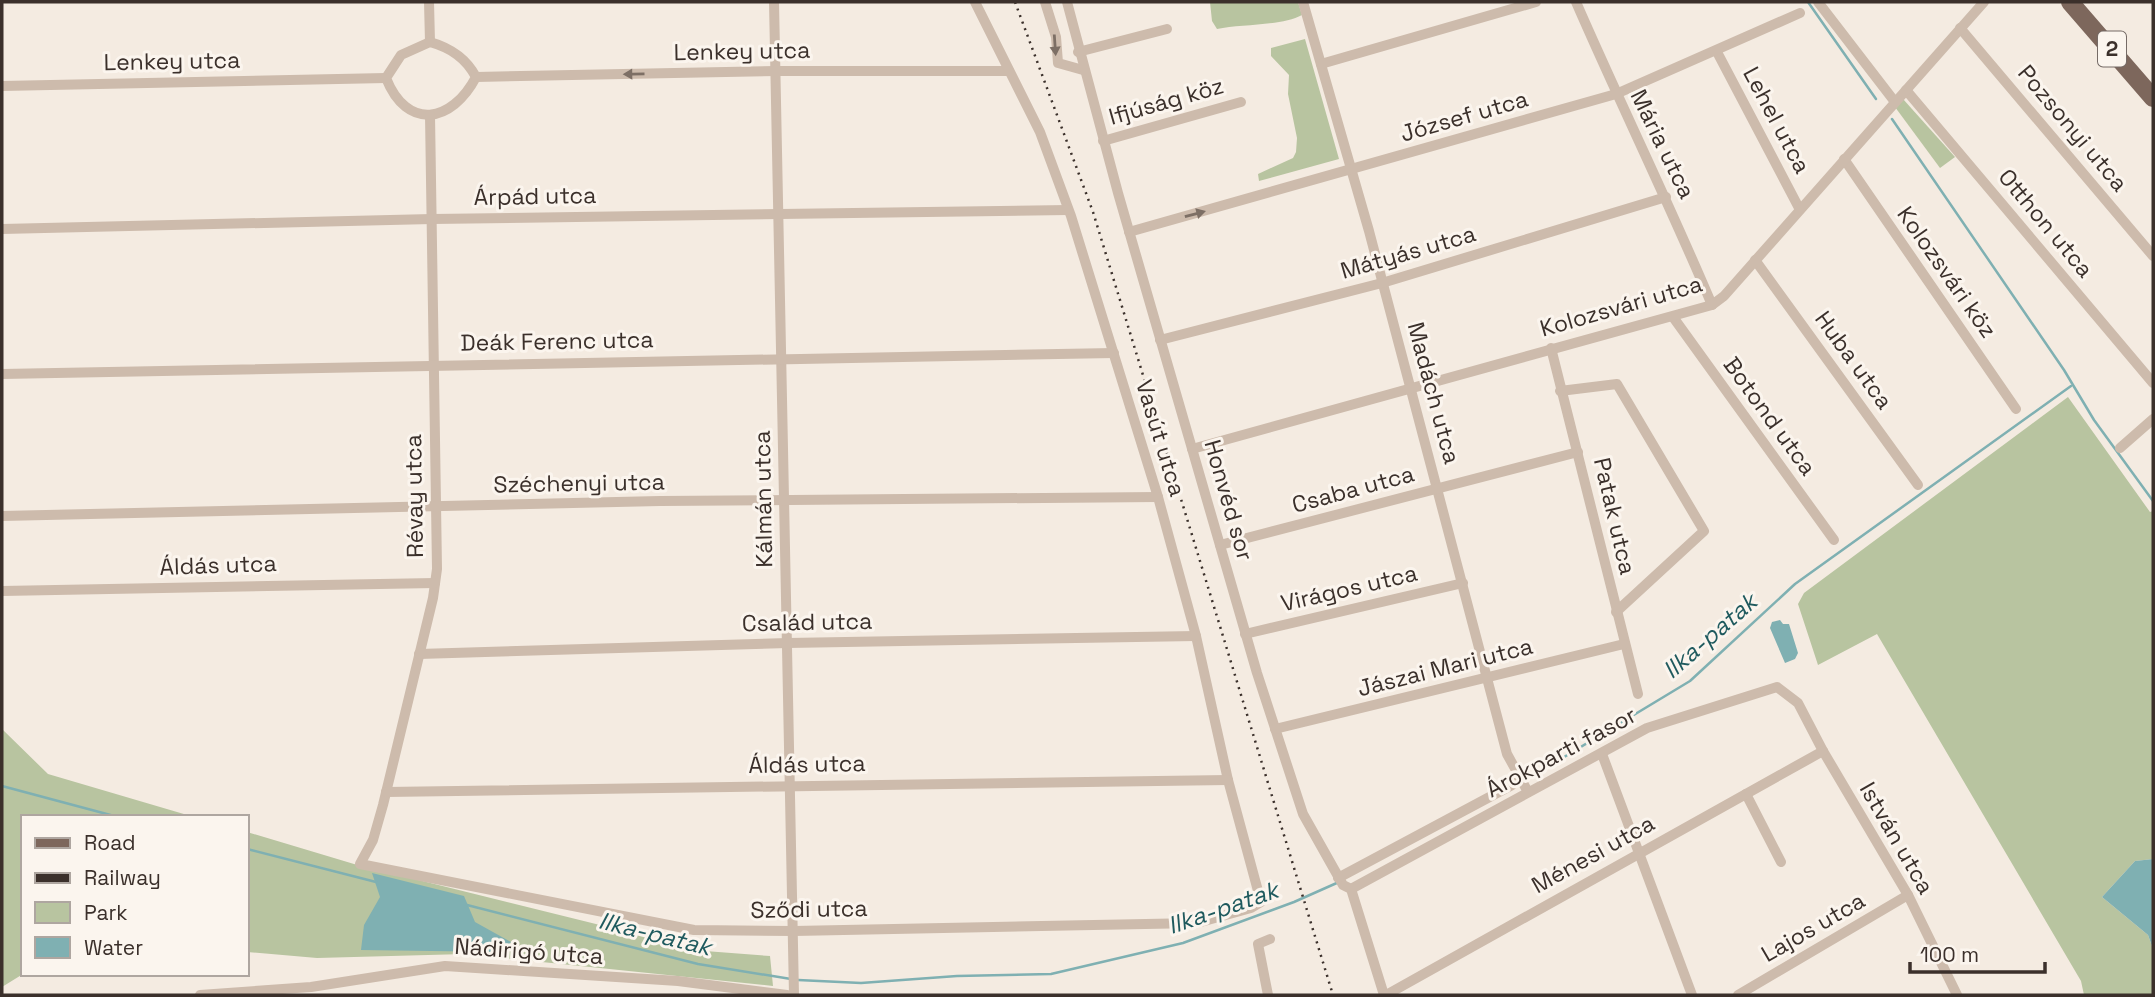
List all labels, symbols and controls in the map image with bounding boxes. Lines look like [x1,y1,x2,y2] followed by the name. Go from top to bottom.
[2098,32,2126,66] road number: 2
[1050,34,1061,56] one-way arrow
[673,35,811,67] street label: Lenkey utca
[103,45,241,77] street label: Lenkey utca
[2011,58,2135,198] street label: Pozsonyi utca
[1736,61,1818,179] street label: Lehel utca
[623,68,645,80] one-way arrow
[1105,70,1227,132] street label: Ifjúság köz
[1397,83,1531,149] street label: József utca
[1624,84,1702,204] street label: Mária utca
[1992,162,2100,284] street label: Otthon utca
[473,180,597,212] street label: Árpád utca
[1891,200,2003,344] street label: Kolozsvári köz
[1185,209,1206,219] one-way arrow
[1337,218,1479,286] street label: Mátyás utca
[1536,268,1706,344] street label: Kolozsvári utca
[1808,305,1900,415] street label: Huba utca
[1401,319,1467,467] street label: Madách utca
[460,324,654,358] street label: Deák Ferenc utca
[1717,351,1823,481] street label: Botond utca
[1129,376,1193,500] street label: Vasút utca
[747,430,779,568] street label: Kálmán utca
[398,434,430,558] street label: Révay utca
[1197,436,1261,564] street label: Honvéd sor
[1587,454,1643,578] street label: Patak utca
[1289,458,1417,520] street label: Csaba utca
[493,467,665,499] street label: Széchenyi utca
[159,548,277,582] street label: Áldás utca
[1278,558,1420,618] street label: Virágos utca
[1656,584,1766,685] water label: Ilka-patak
[741,606,873,638] street label: Család utca
[1354,631,1536,703] street label: Jászai Mari utca
[1481,700,1641,804] street label: Árokparti fasor
[748,748,866,780] street label: Áldás utca
[1853,777,1941,899] street label: István utca
[1526,808,1660,900] street label: Ménesi utca
[21,815,248,976] legend
[84,829,136,856] text: Road
[84,864,161,891] text: Railway
[1163,873,1285,941] water label: Ilka-patak
[1756,885,1870,969] street label: Lajos utca
[750,893,868,925] street label: Sződi utca
[84,899,128,926] text: Park
[596,905,718,963] water label: Ilka-patak
[1910,930,2045,974] scale bar
[454,931,604,971] street label: Nádirigó utca
[84,934,143,961] text: Water
[1920,941,1979,968] text: 100 m

